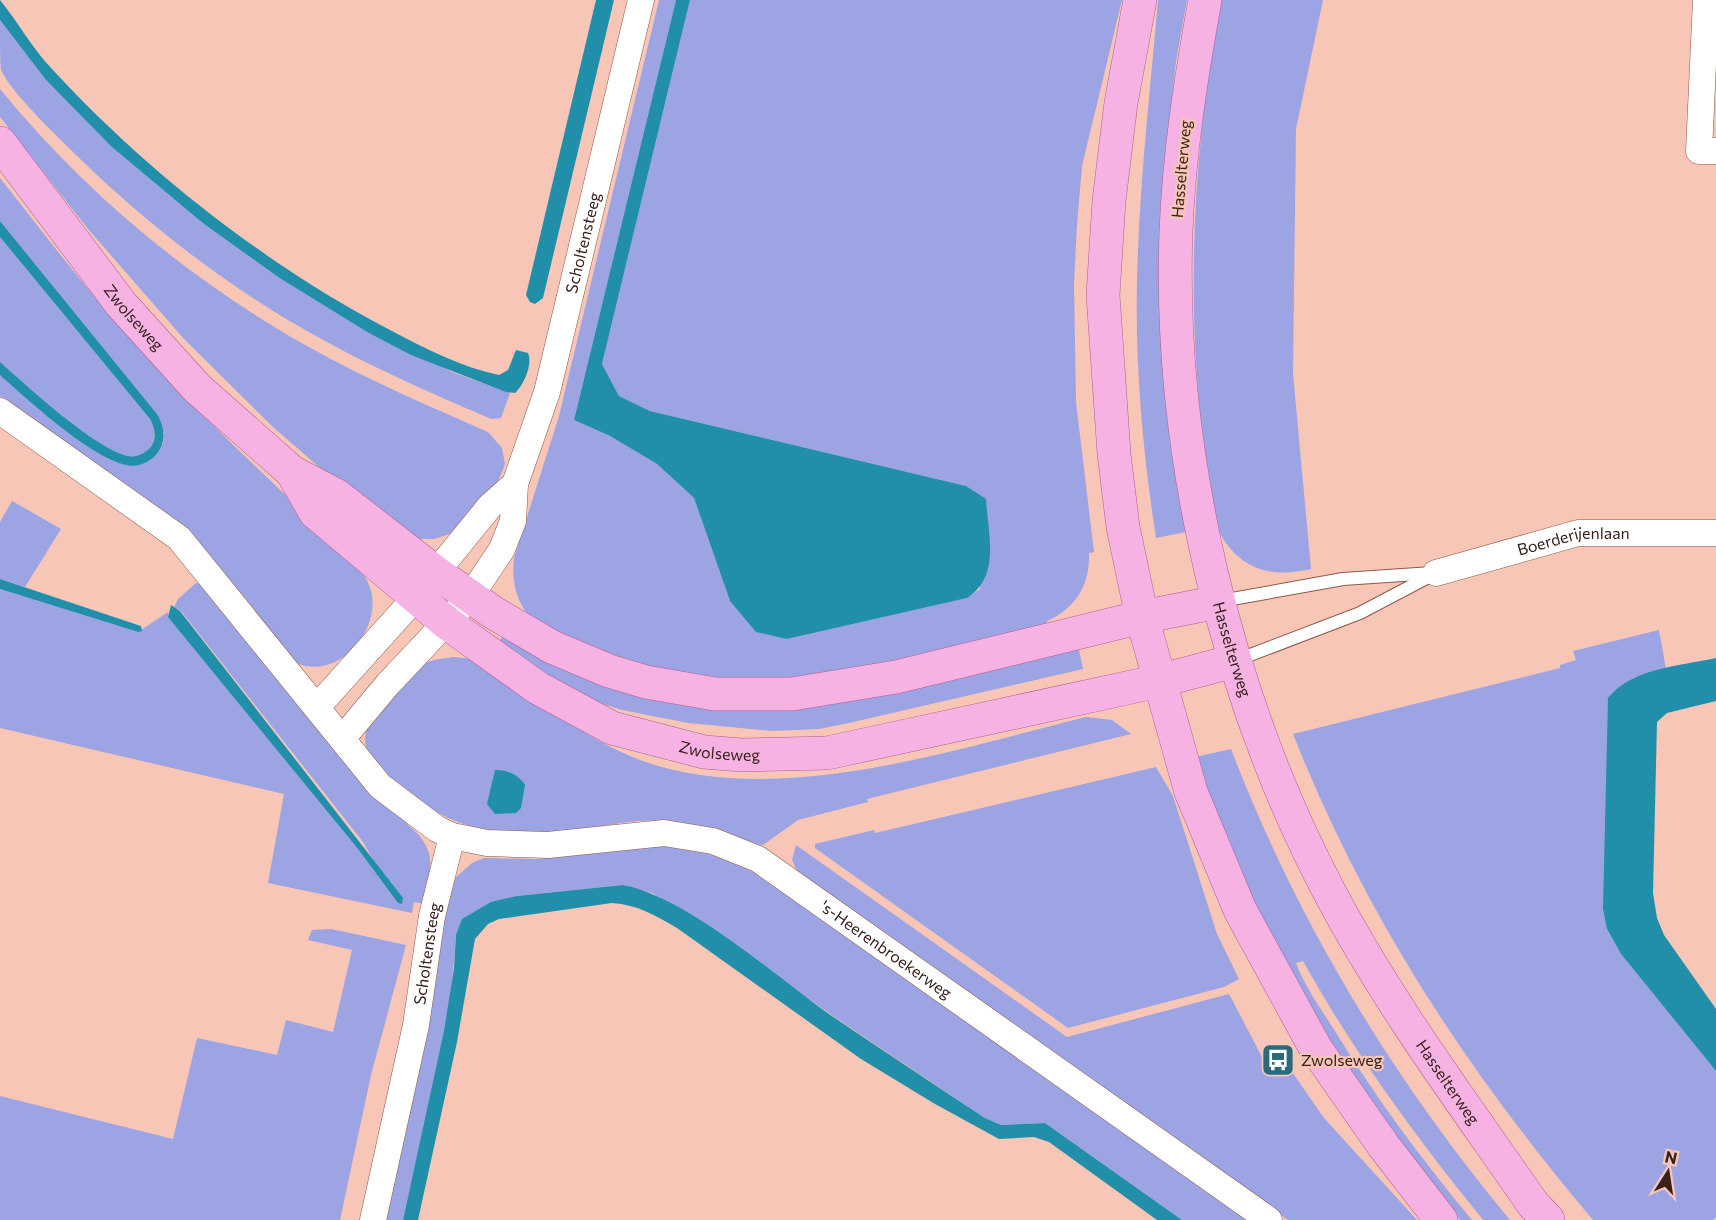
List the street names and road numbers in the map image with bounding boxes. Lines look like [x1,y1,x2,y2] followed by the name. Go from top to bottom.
[1167,119,1194,219] street label: Hasselterweg
[561,190,604,295] street label: Scholtensteeg
[101,280,168,354] street label: Zwolseweg
[1515,523,1630,559] street label: Boerderijenlaan
[1210,600,1256,700] street label: Hasselterweg
[677,736,761,764] street label: Zwolseweg
[817,896,956,1002] street label: 's-Heerenbroekerweg
[409,900,444,1006] street label: Scholtensteeg
[1413,1036,1484,1128] street label: Hasselterweg

